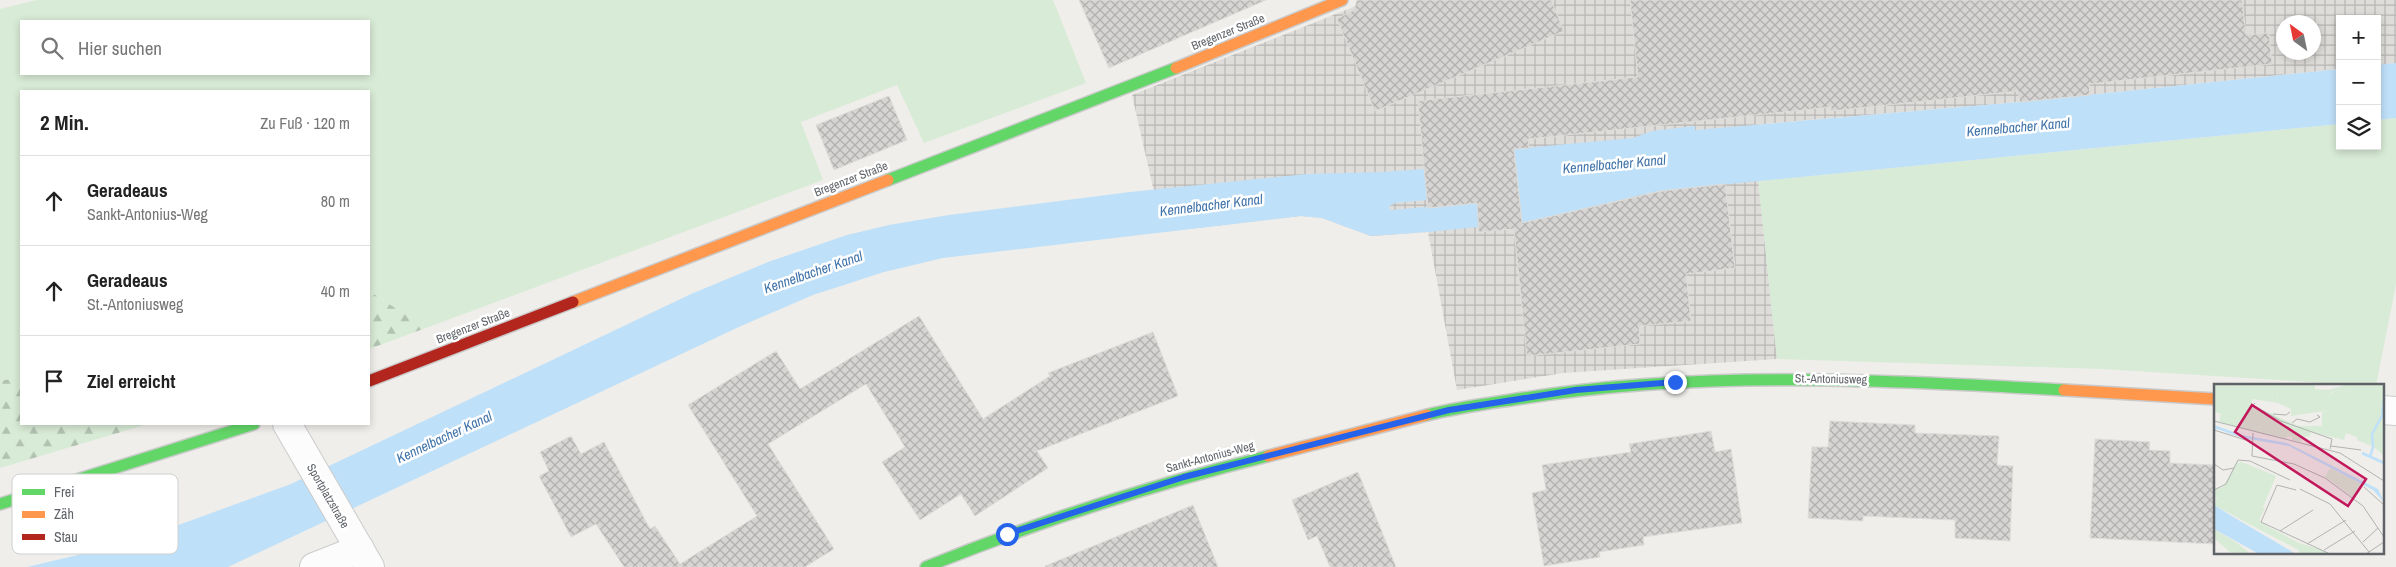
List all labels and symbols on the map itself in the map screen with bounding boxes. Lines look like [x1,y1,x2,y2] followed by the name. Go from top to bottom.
[1189,10,1267,54] street label: Bregenzer Straße
[2276,15,2321,60] north arrow
[1966,113,2071,140] water label: Kennelbacher Kanal
[1562,150,1667,177] water label: Kennelbacher Kanal
[812,158,890,200] street label: Bregenzer Straße
[1159,190,1264,220] water label: Kennelbacher Kanal
[761,247,865,297] water label: Kennelbacher Kanal
[434,305,512,347] street label: Bregenzer Straße
[1795,370,1868,388] street label: St.-Antoniusweg
[1664,371,1687,394] route end
[2214,384,2384,554] inset map
[393,407,495,467] water label: Kennelbacher Kanal
[1164,437,1256,476] street label: Sankt-Antonius-Weg
[303,461,353,531] street label: Sportplatzstraße
[12,474,178,554] legend
[54,483,74,501] text: Frei
[54,505,74,523] text: Zäh
[996,523,1019,546] route start
[54,528,78,546] text: Stau

